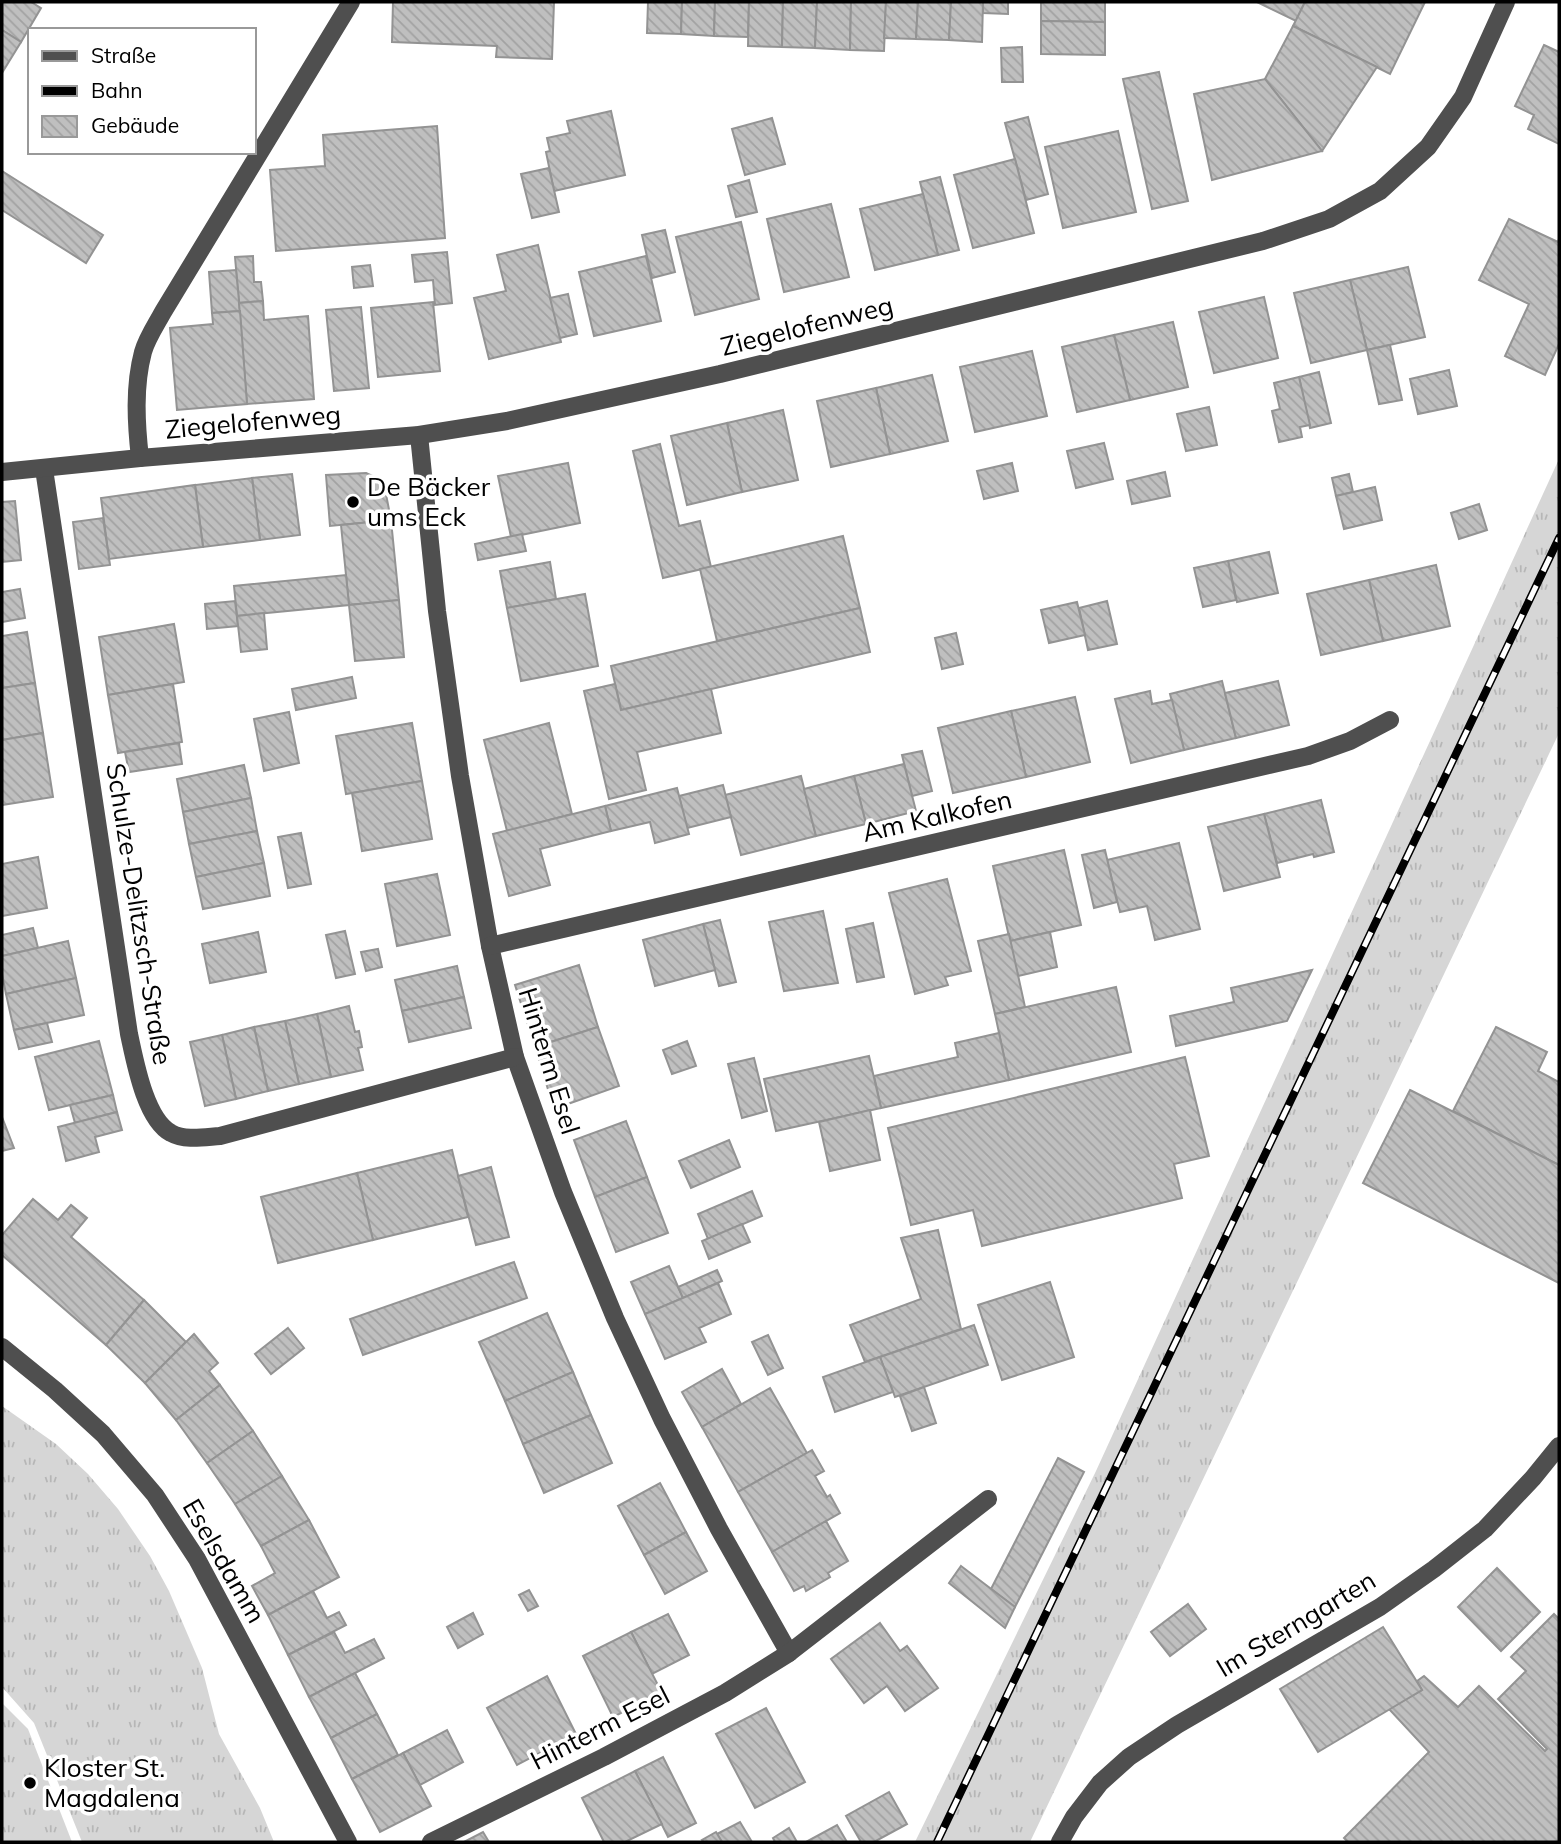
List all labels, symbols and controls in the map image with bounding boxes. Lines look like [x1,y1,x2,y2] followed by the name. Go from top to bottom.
[28,28,256,154] legend
[91,42,156,68] text: Straße
[91,77,143,103] text: Bahn
[91,112,179,138] text: Gebäude
[717,288,896,363] street label: Ziegelofenweg
[164,397,342,446] street label: Ziegelofenweg
[367,470,491,533] place label: De Bäcker ums Eck
[345,494,361,510] marker: De Bäcker ums Eck
[99,761,180,1067] street label: Schulze-Delitzsch-Straße
[859,782,1015,849] street label: Am Kalkofen
[512,983,587,1138] street label: Hinterm Esel
[176,1493,273,1629] street label: Eselsdamm
[1210,1563,1381,1684] street label: Im Sterngarten
[525,1678,675,1777] street label: Hinterm Esel
[44,1751,180,1814] place label: Kloster St. Magdalena
[22,1775,38,1791] marker: Kloster St. Magdalena

